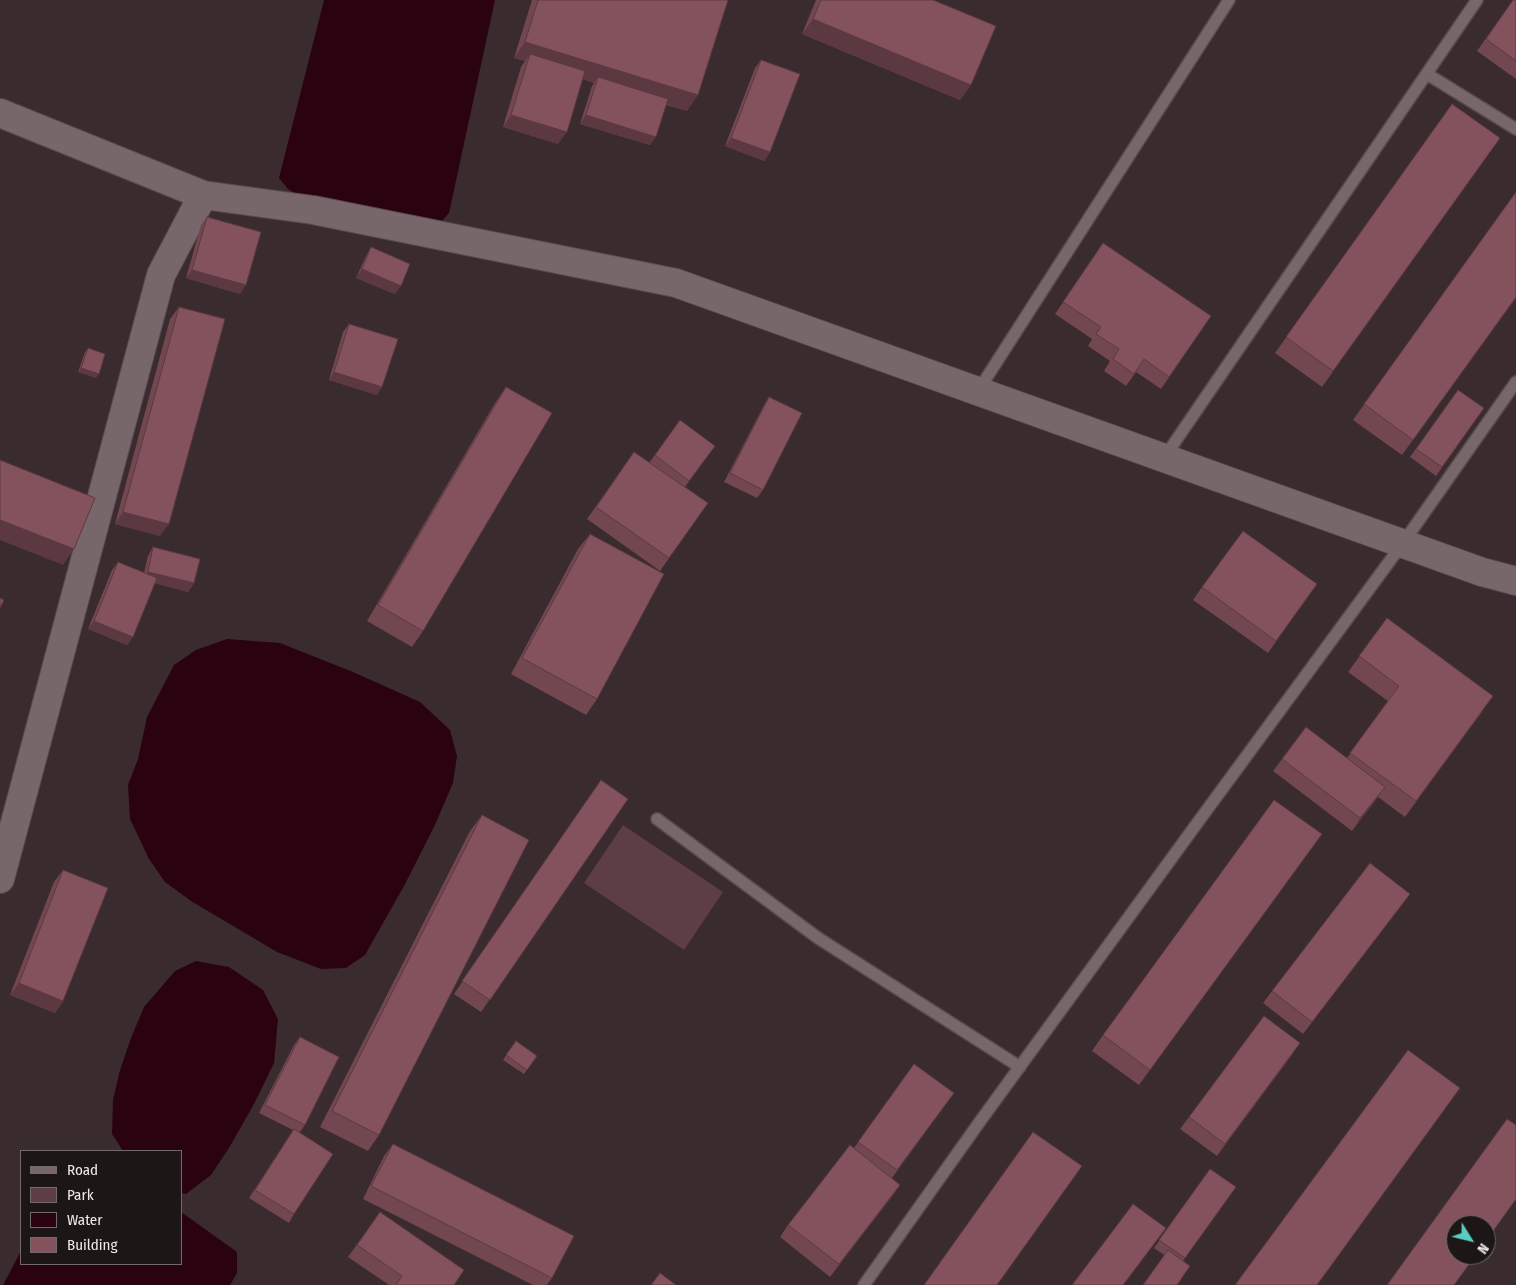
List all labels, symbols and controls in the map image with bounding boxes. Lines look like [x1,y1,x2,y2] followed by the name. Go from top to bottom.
[20,1150,182,1265] legend
[67,1161,98,1179] text: Road
[67,1186,94,1204] text: Park
[67,1211,102,1229] text: Water
[1446,1215,1496,1265] north arrow
[67,1236,118,1254] text: Building
[1473,1240,1492,1257] text: N

